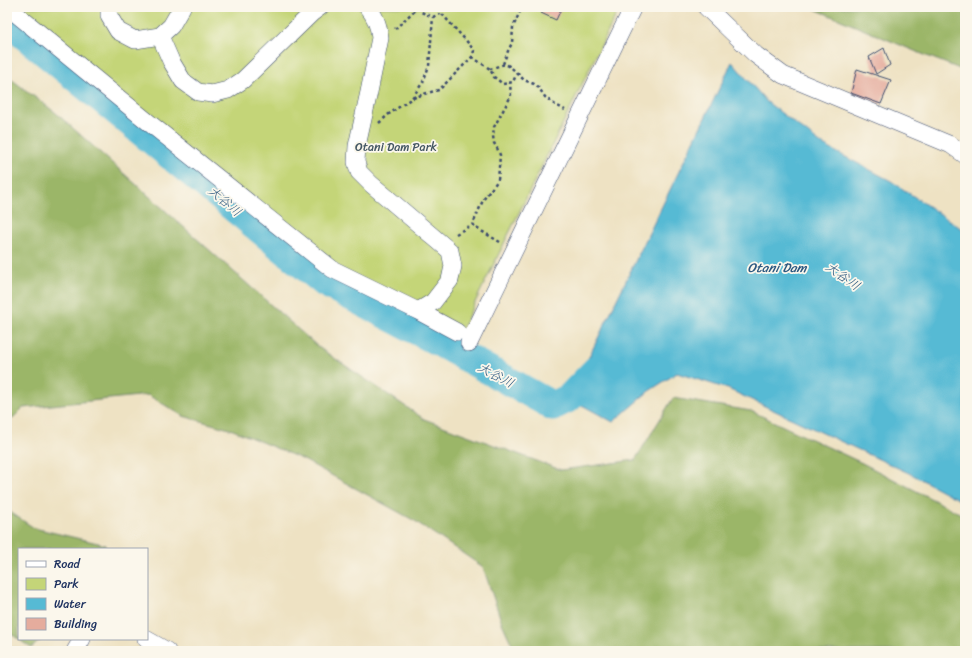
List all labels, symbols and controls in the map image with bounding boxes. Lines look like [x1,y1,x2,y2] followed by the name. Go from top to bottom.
[355,136,438,158] park label: Otani Dam Park
[203,180,247,222] water label: 大谷川
[820,255,866,297] water label: 大谷川
[748,256,807,279] water label: Otani Dam
[473,356,519,394] water label: 大谷川
[18,548,148,640] legend
[54,553,81,575] text: Road
[54,573,79,595] text: Park
[54,593,87,615] text: Water
[54,613,97,635] text: Building

